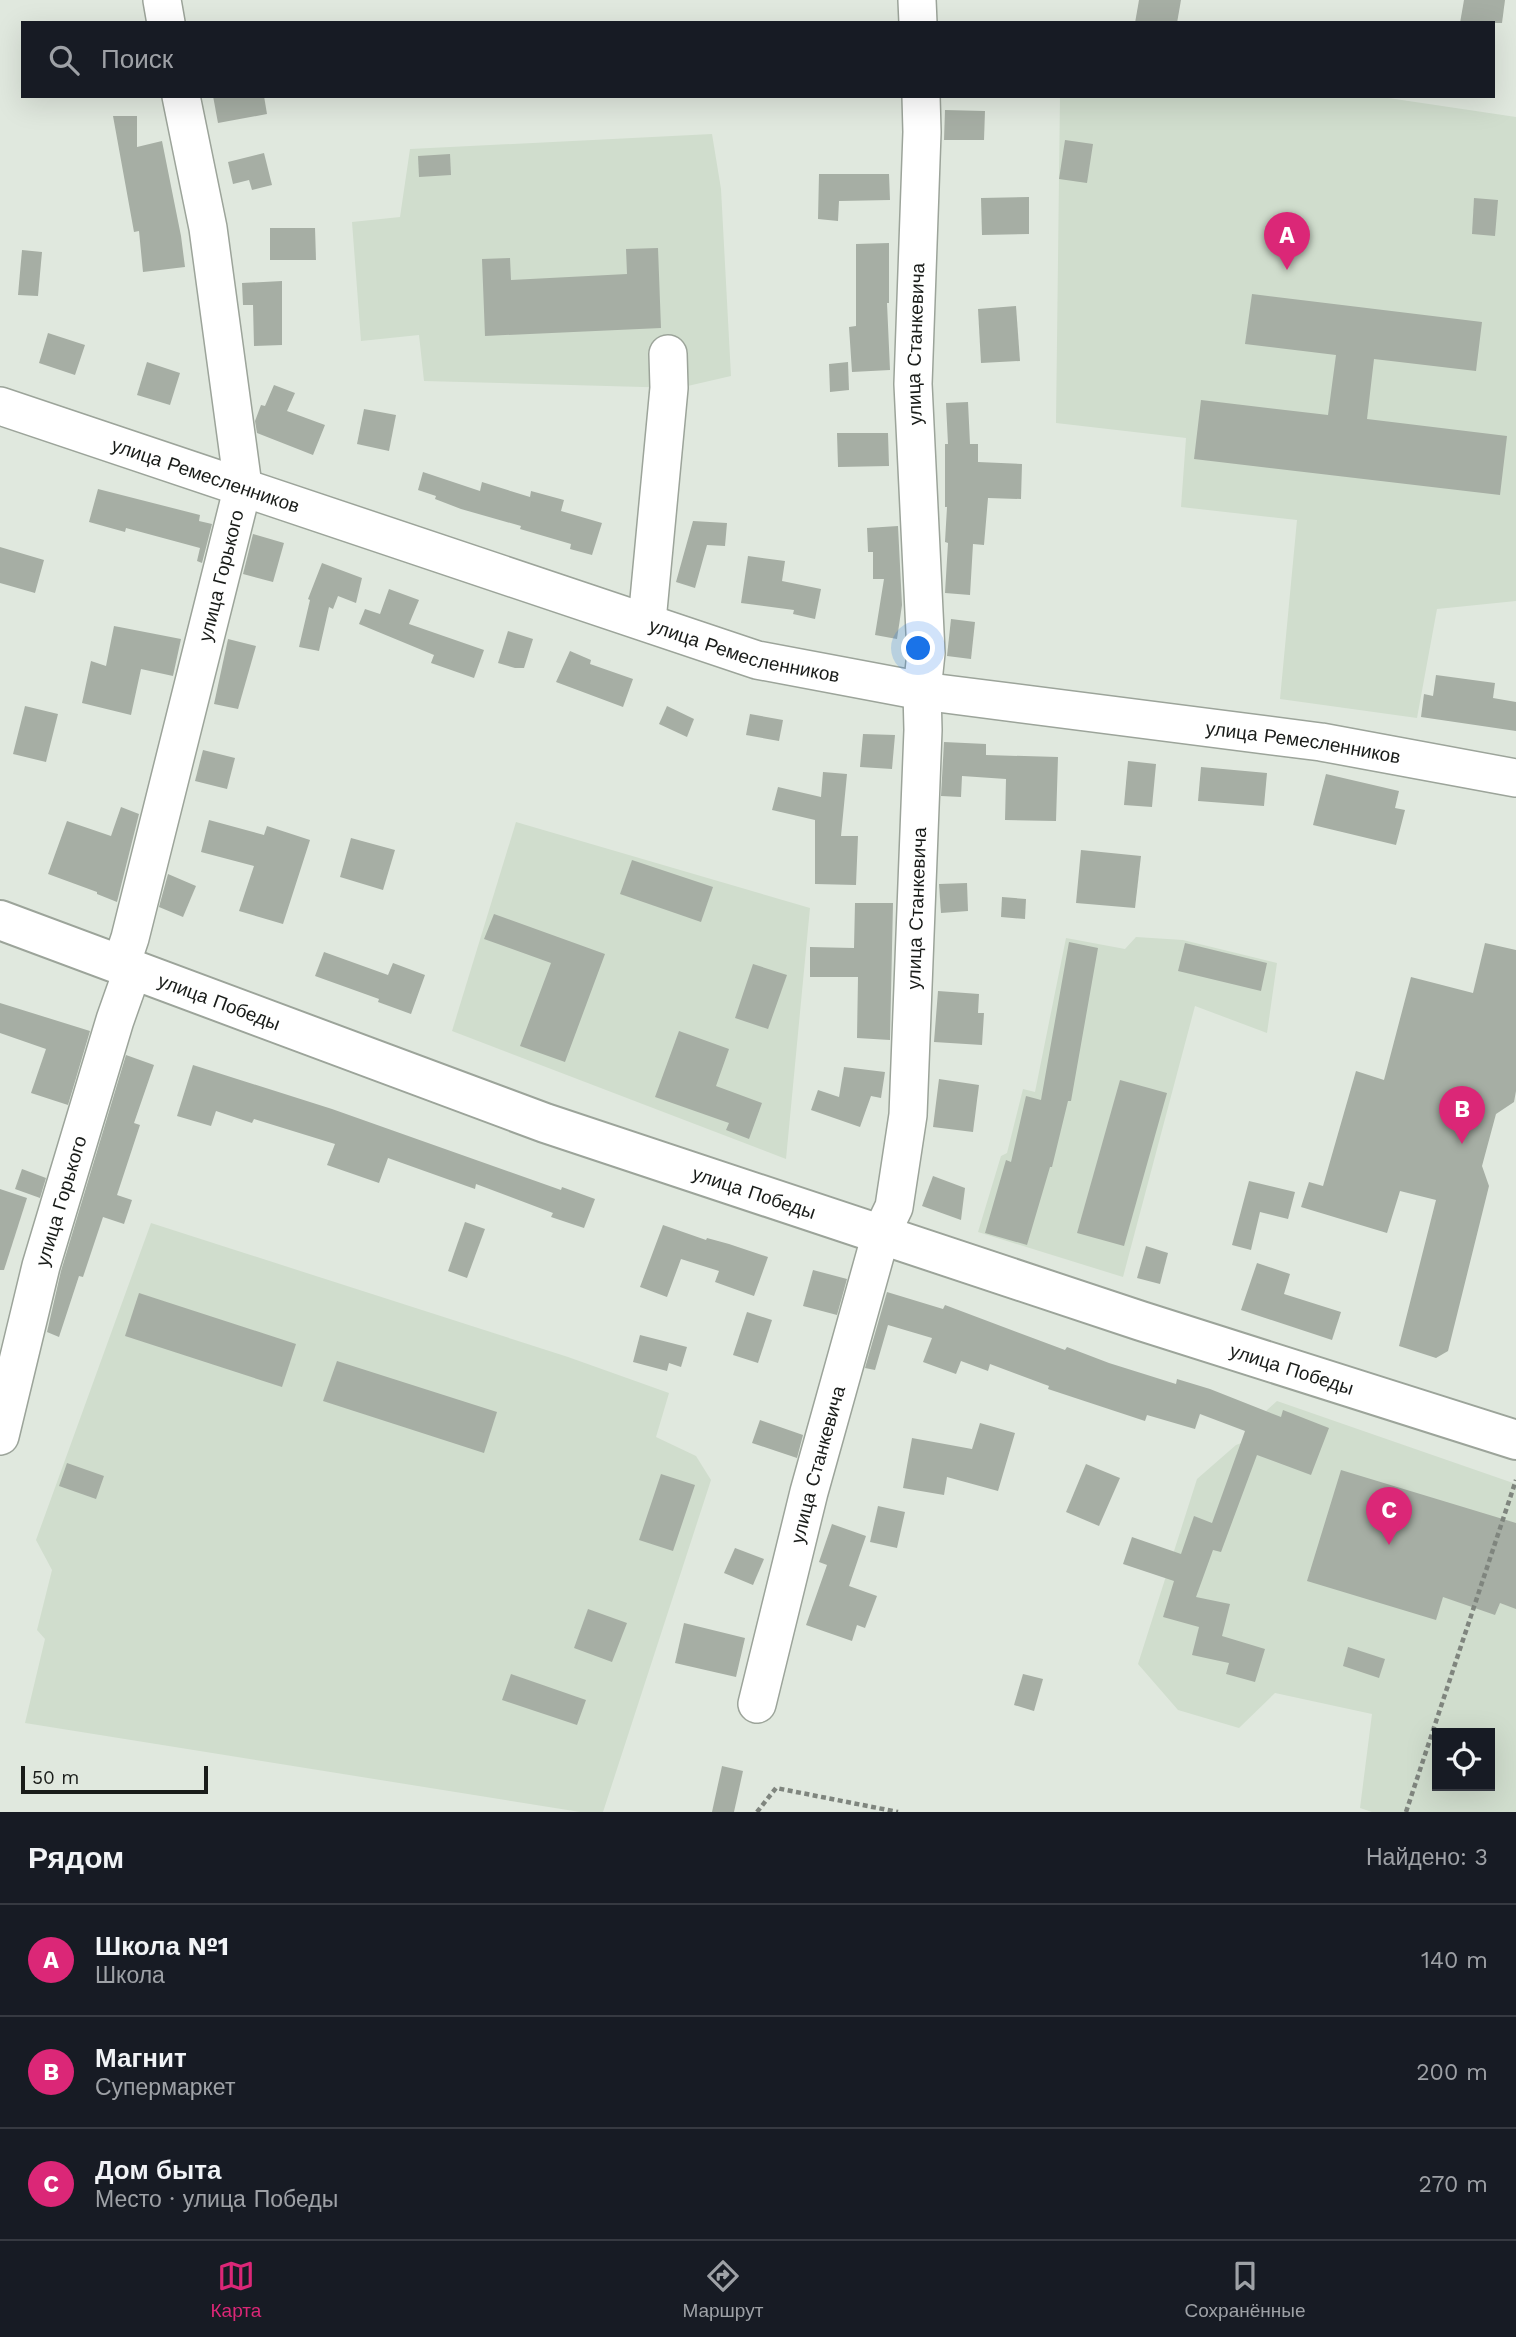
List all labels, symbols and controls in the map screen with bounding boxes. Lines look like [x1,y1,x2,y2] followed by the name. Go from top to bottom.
[21,21,1495,98] search box
[45,41,83,79] icon: search
[101,44,173,74] text: Поиск
[1264,212,1310,270] pin: A
[901,262,929,426] street label: улица Станкевича
[109,433,303,517] street label: улица Ремесленников
[193,507,248,644] street label: улица Горького
[646,613,842,687] street label: улица Ремесленников
[901,631,935,665] your location
[1204,716,1403,768] street label: улица Ремесленников
[901,826,931,990] street label: улица Станкевича
[155,968,284,1035] street label: улица Победы
[1439,1086,1485,1144] pin: B
[30,1133,91,1269] street label: улица Горького
[690,1161,819,1224] street label: улица Победы
[1227,1339,1357,1399] street label: улица Победы
[785,1383,850,1546] street label: улица Станкевича
[1366,1487,1412,1545] pin: C
[1432,1728,1495,1791] map controls
[1432,1728,1495,1791] button: locate
[21,1763,208,1795] scale bar
[32,1766,79,1789] text: 50 m
[28,1840,124,1875] text: Рядом
[1366,1844,1488,1871] text: Найдено: 3
[95,1931,229,1961] text: Школа №1
[43,1947,59,1974] text: A
[1421,1947,1488,1974] text: 140 m
[95,1962,165,1989] text: Школа
[95,2043,187,2073] text: Магнит
[43,2059,59,2086] text: B
[1416,2059,1488,2086] text: 200 m
[95,2074,235,2101] text: Супермаркет
[95,2155,222,2185] text: Дом быта
[43,2171,59,2198] text: C
[1419,2171,1488,2198] text: 270 m
[95,2186,338,2213] text: Место · улица Победы
[211,2257,261,2322] tab: Карта
[682,2257,763,2322] tab: Маршрут
[1184,2257,1305,2322] tab: Сохранённые

